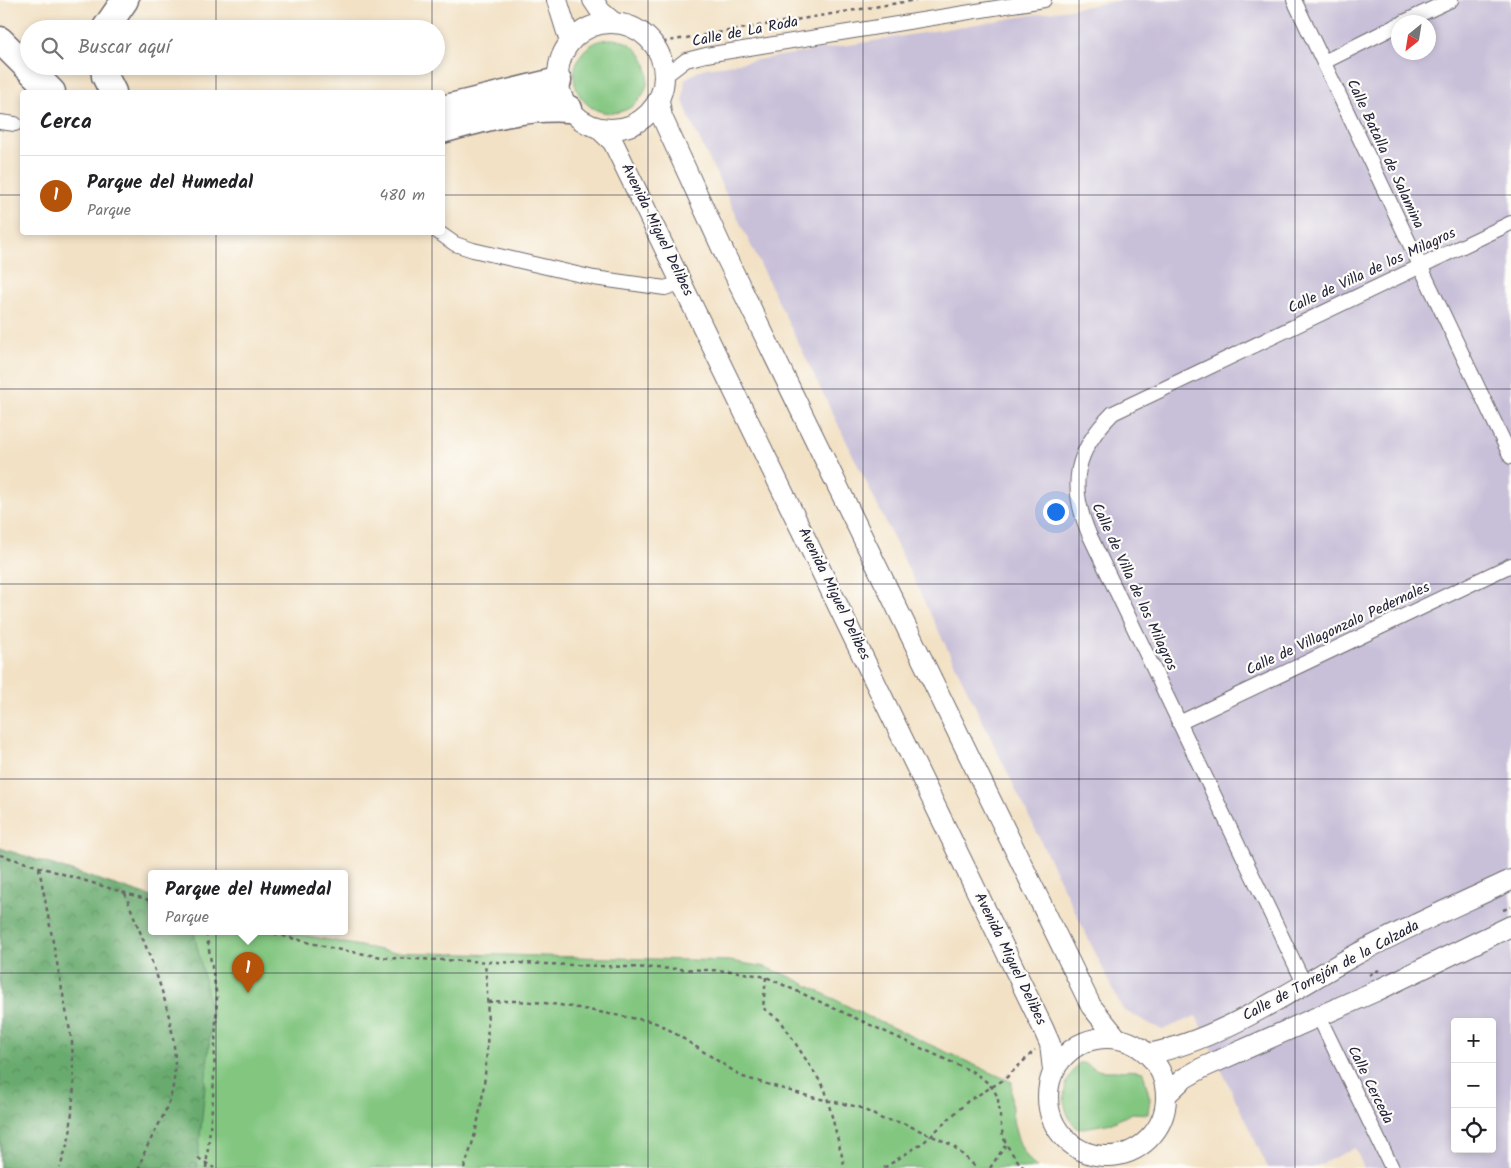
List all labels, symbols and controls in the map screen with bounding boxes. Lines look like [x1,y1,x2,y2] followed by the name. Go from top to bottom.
[690,10,800,54] street label: Calle de La Roda
[1391,15,1436,60] north arrow
[20,20,445,75] search box
[78,33,170,63] text: Buscar aquí
[38,34,66,62] icon: search
[1340,75,1430,233] street label: Calle Batalla de Salamina
[40,106,92,139] text: Cerca
[614,159,700,301] street label: Avenida Miguel Delibes
[87,168,253,198] text: Parque del Humedal
[54,183,58,208] text: 1
[379,183,425,208] text: 480 m
[87,198,131,223] text: Parque
[1284,221,1460,321] street label: Calle de Villa de los Milagros
[1043,499,1069,525] your location
[1084,499,1184,675] street label: Calle de Villa de los Milagros
[791,523,877,665] street label: Avenida Miguel Delibes
[1242,576,1434,682] street label: Calle de Villagonzalo Pedernales
[148,870,348,935] popup
[165,875,331,905] text: Parque del Humedal
[967,888,1053,1030] street label: Avenida Miguel Delibes
[165,905,209,930] text: Parque
[1238,914,1424,1028] street label: Calle de Torrejón de la Calzada
[232,952,264,993] pin: 1
[1451,1018,1496,1153] map controls
[1451,1018,1496,1063] button: +
[1341,1042,1399,1128] street label: Calle Cerceda
[1451,1063,1496,1108] button: −
[1451,1108,1496,1153] button: locate

